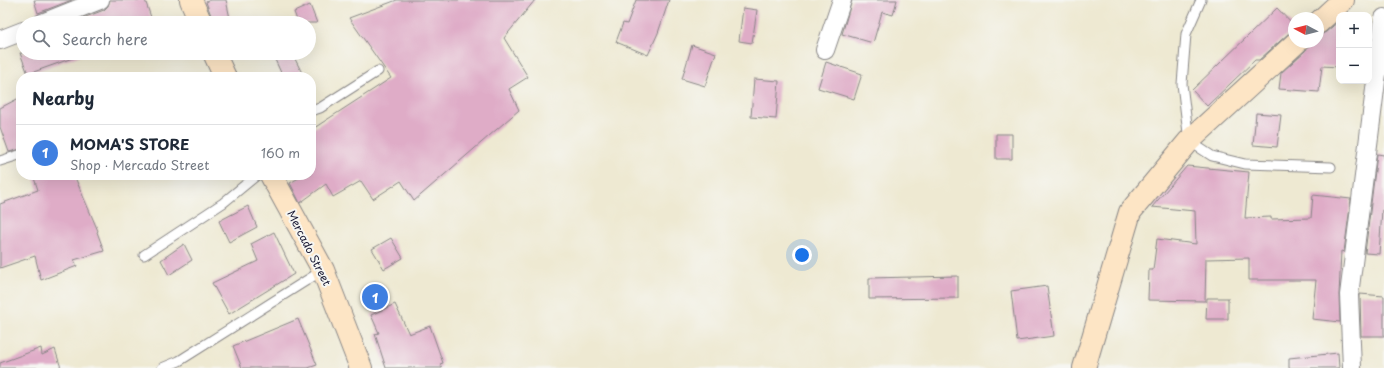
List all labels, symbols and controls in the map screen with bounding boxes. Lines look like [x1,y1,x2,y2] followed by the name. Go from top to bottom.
[1288,12,1324,48] north arrow
[1336,12,1372,84] map controls
[1336,12,1372,48] button: +
[16,16,316,60] search box
[30,27,52,49] icon: search
[62,27,148,50] text: Search here
[1336,48,1372,84] button: −
[32,85,94,111] text: Nearby
[70,132,189,155] text: MOMA'S STORE
[42,143,48,162] text: 1
[261,143,300,162] text: 160 m
[70,155,209,174] text: Shop · Mercado Street
[283,207,336,289] street label: Mercado Street
[792,245,812,265] your location
[362,282,388,312] pin: 1

